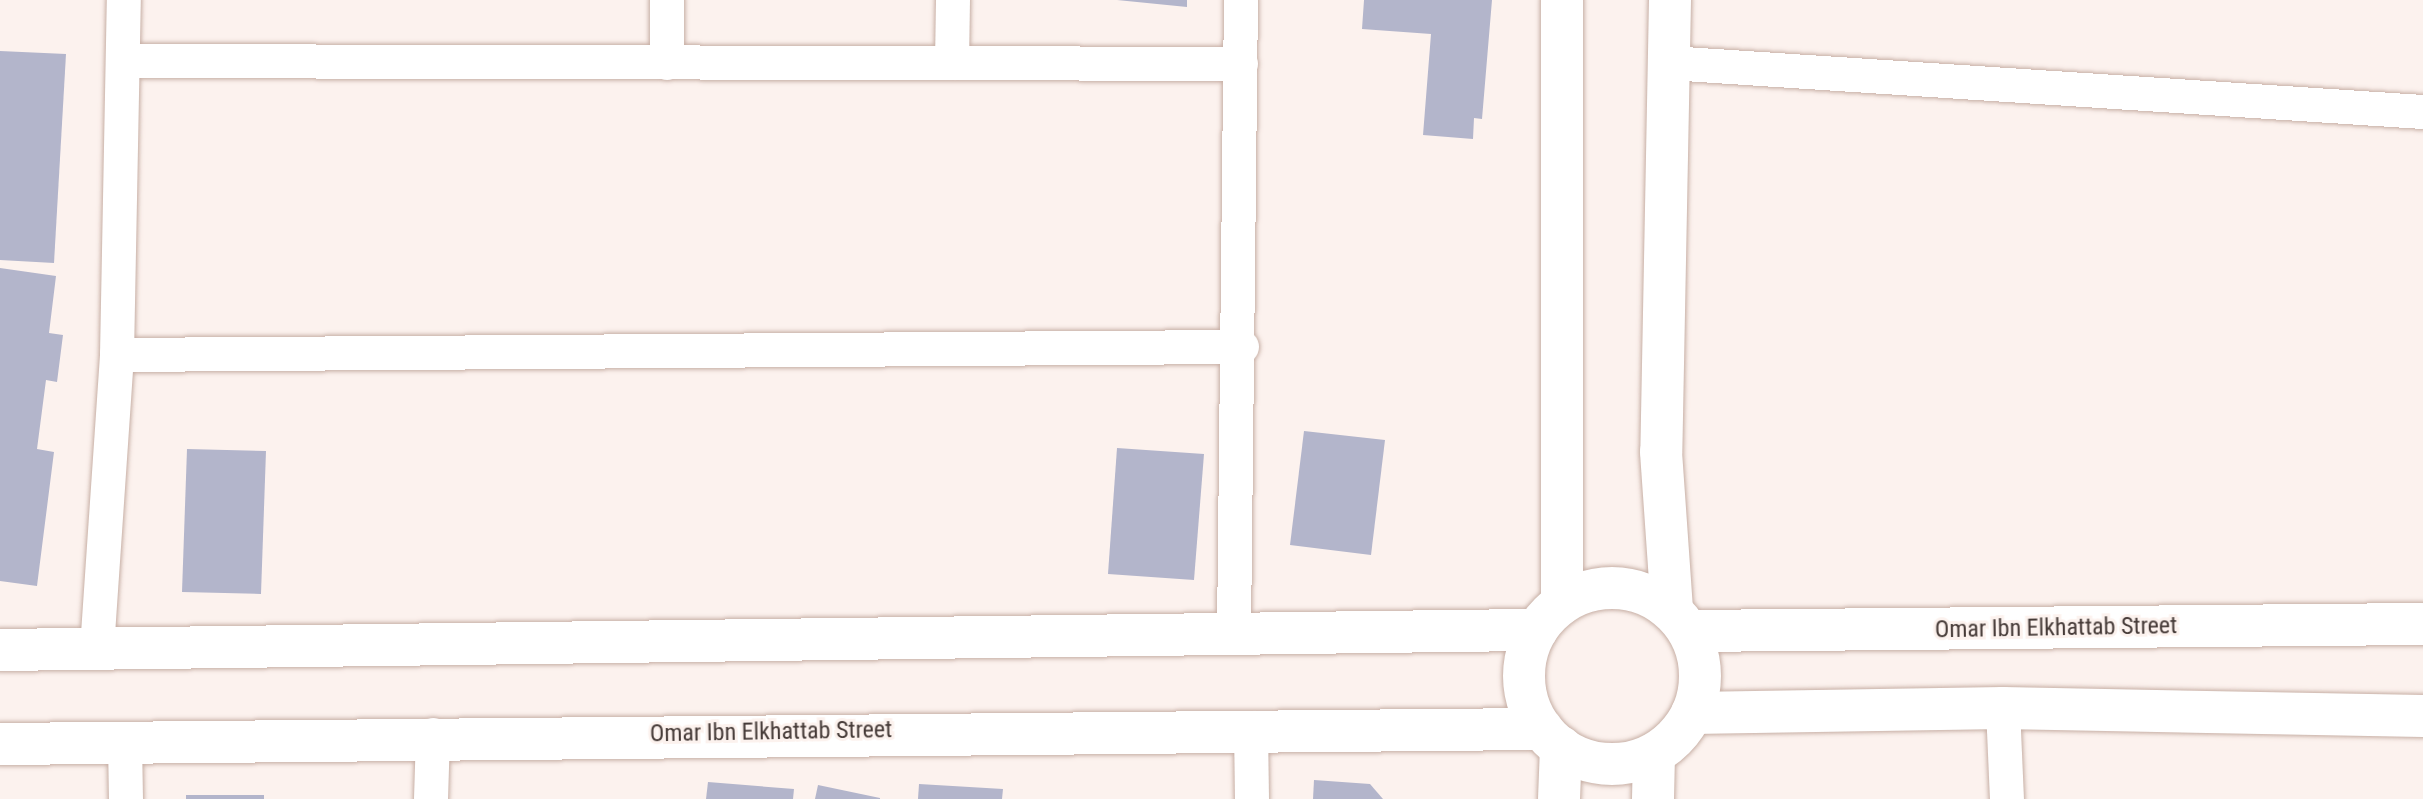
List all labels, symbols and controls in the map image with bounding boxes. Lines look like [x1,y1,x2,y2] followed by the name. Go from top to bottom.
[1935,611,2177,645] street label: Omar Ibn Elkhattab Street
[650,715,892,749] street label: Omar Ibn Elkhattab Street

